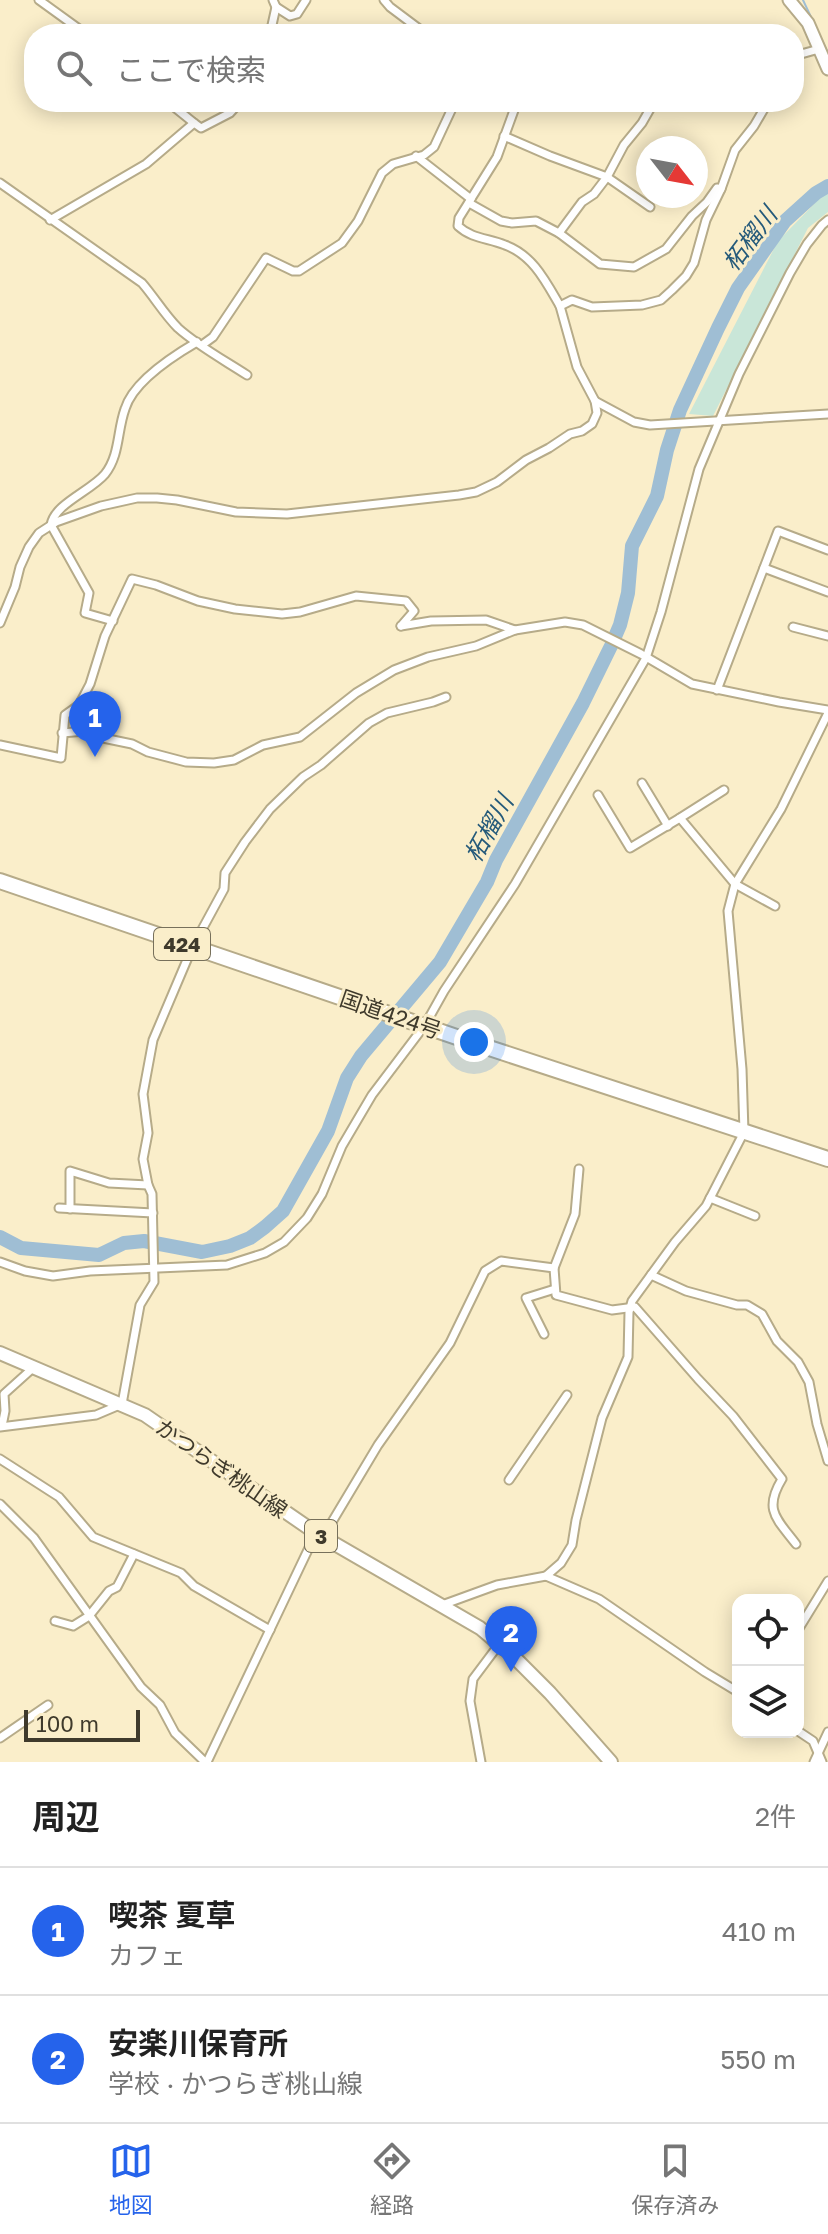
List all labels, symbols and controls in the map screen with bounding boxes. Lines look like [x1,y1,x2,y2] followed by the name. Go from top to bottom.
[24,24,804,112] search box
[52,46,96,90] icon: search
[116,52,266,88] text: ここで検索
[636,136,708,208] north arrow
[716,198,784,275] water label: 柘榴川
[69,691,121,757] pin: 1
[458,787,520,867] water label: 柘榴川
[154,928,210,960] road number: 424
[337,984,445,1044] street label: 国道424号
[454,1022,494,1062] your location
[151,1413,293,1523] street label: かつらぎ桃山線
[305,1520,337,1552] road number: 3
[732,1594,804,1738] map controls
[732,1594,804,1666] button: locate
[485,1606,537,1672] pin: 2
[732,1666,804,1738] button: layers
[24,1706,140,1742] scale bar
[36,1710,99,1737] text: 100 m
[32,1796,100,1836] text: 周辺
[755,1801,796,1832] text: 2件
[108,1897,236,1933] text: 喫茶 夏草
[51,1916,65,1947] text: 1
[722,1916,796,1947] text: 410 m
[108,1940,186,1971] text: カフェ
[108,2025,288,2061] text: 安楽川保育所
[50,2044,66,2075] text: 2
[720,2044,796,2075] text: 550 m
[108,2068,363,2099] text: 学校 · かつらぎ桃山線
[109,2139,153,2219] tab: 地図
[370,2139,414,2219] tab: 経路
[631,2139,719,2219] tab: 保存済み

